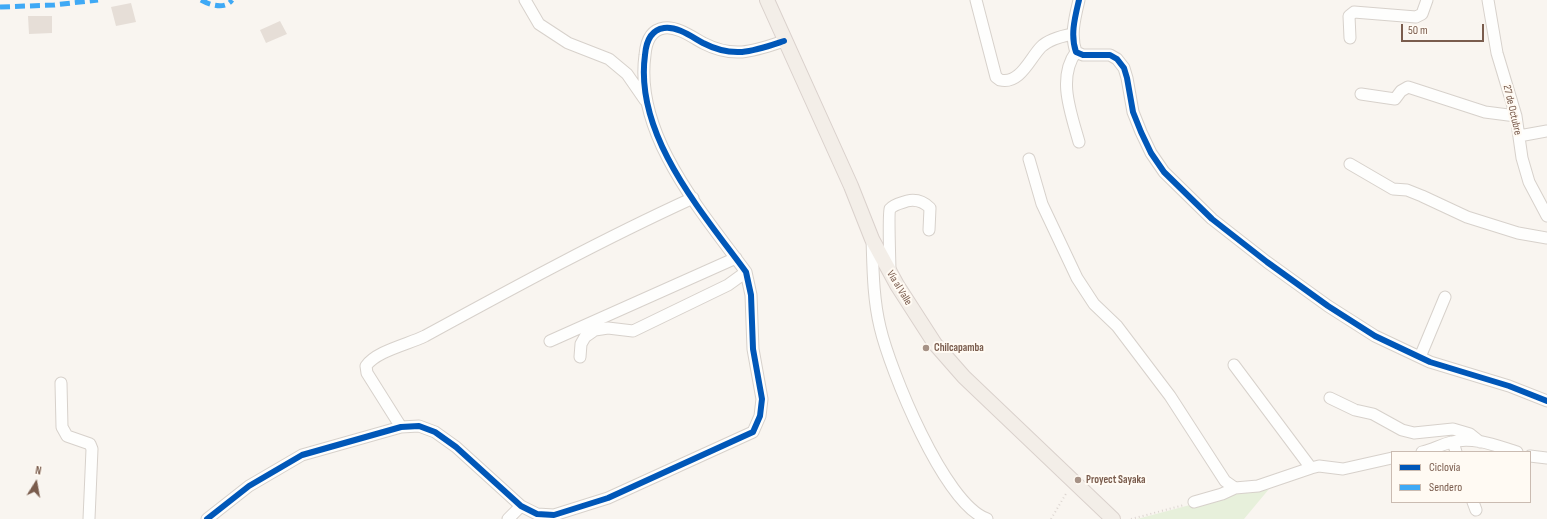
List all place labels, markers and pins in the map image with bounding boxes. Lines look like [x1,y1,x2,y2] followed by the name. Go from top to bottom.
[934,341,984,355] place label: Chilcapamba
[921,343,931,353] marker: Chilcapamba
[1086,473,1145,487] place label: Proyect Sayaka
[1073,475,1083,485] marker: Proyect Sayaka

